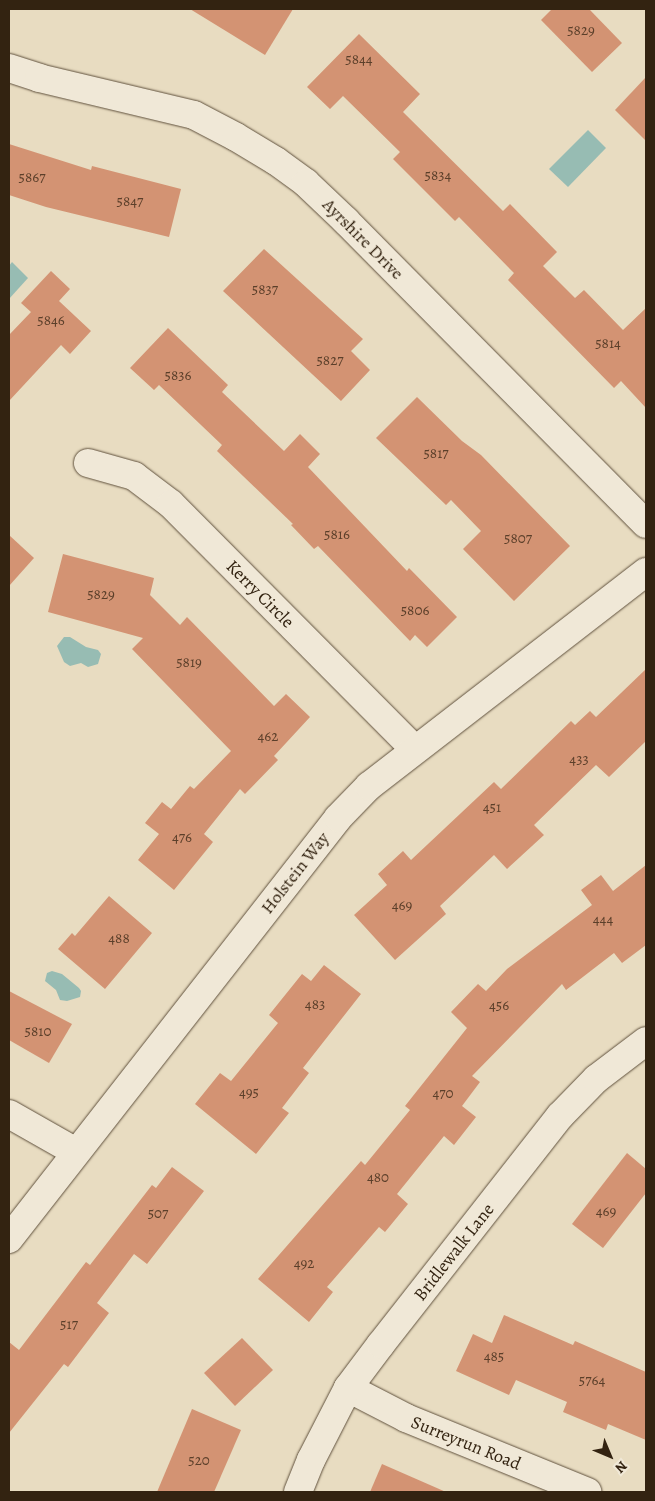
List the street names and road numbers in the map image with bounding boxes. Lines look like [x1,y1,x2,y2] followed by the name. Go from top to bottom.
[318,194,408,284] street label: Ayrshire Drive
[222,556,298,632] street label: Kerry Circle
[256,828,334,918] street label: Holstein Way
[409,1199,499,1305] street label: Bridlewalk Lane
[408,1411,524,1475] street label: Surreyrun Road

